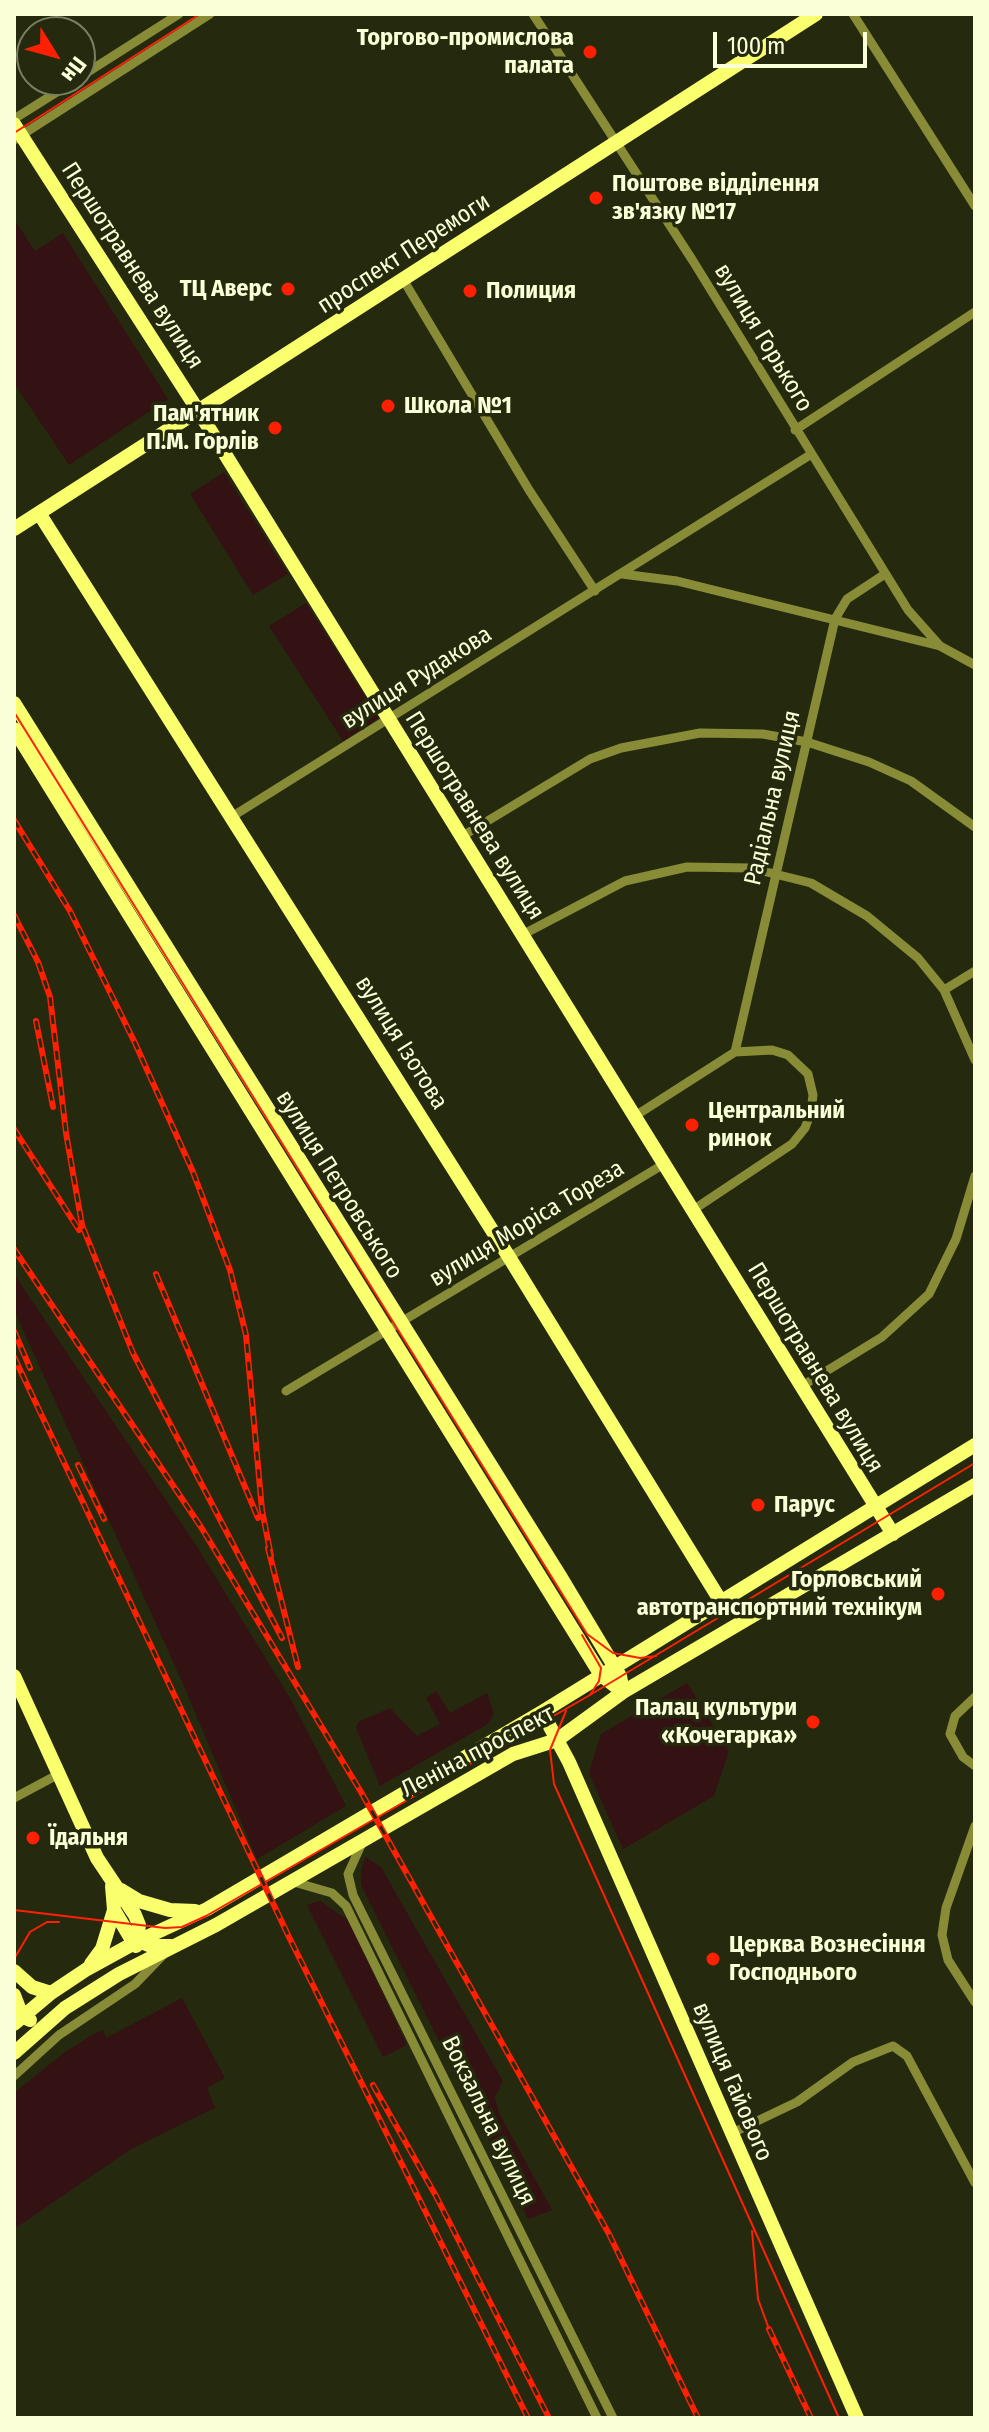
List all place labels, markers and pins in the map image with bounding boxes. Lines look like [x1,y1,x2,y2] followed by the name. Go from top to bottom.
[357,24,574,80] place label: Торгово-промислова палата
[581,43,599,61] marker: Торгово-промислова палата
[612,170,819,226] place label: Поштове відділення зв'язку №17
[587,189,605,207] marker: Поштове відділення зв'язку №17
[180,275,272,303] place label: ТЦ Аверс
[486,277,576,305] place label: Полиция
[279,280,297,298] marker: ТЦ Аверс
[461,282,479,300] marker: Полиция
[404,392,512,420] place label: Школа №1
[379,397,397,415] marker: Школа №1
[146,400,259,456] place label: Пам'ятник П.М. Горлів
[266,419,284,437] marker: Пам'ятник П.М. Горлів
[708,1097,845,1153] place label: Центральний ринок
[683,1116,701,1134] marker: Центральний ринок
[774,1491,835,1519] place label: Парус
[749,1496,767,1514] marker: Парус
[637,1566,922,1622] place label: Горловський автотранспортний технікум
[929,1585,947,1603] marker: Горловський автотранспортний технікум
[635,1694,797,1750] place label: Палац культури «Кочегарка»
[804,1713,822,1731] marker: Палац культури «Кочегарка»
[49,1824,128,1852] place label: Їдальня
[24,1829,42,1847] marker: Їдальня
[729,1931,926,1987] place label: Церква Вознесіння Господнього
[704,1950,722,1968] marker: Церква Вознесіння Господнього

